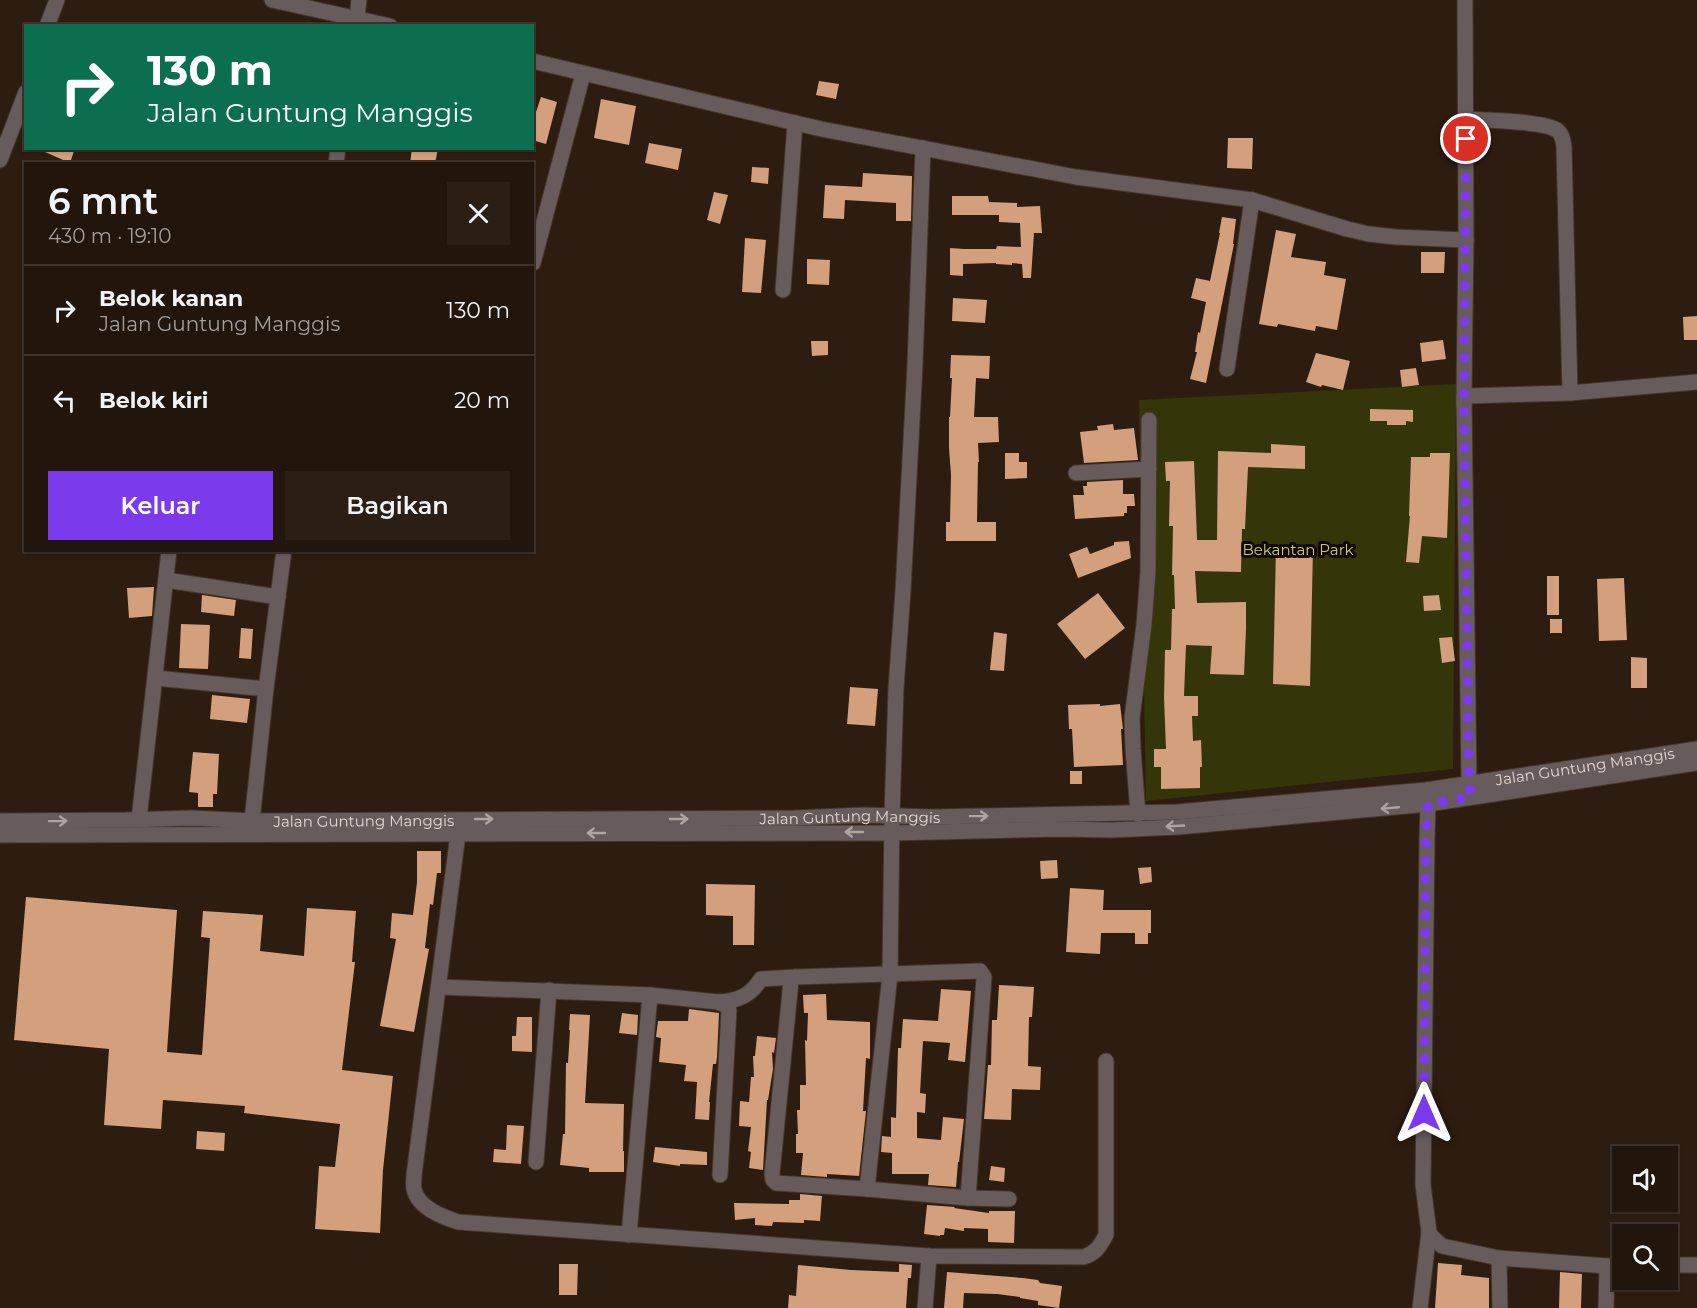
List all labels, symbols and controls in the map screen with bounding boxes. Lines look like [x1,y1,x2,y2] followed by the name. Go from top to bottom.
[147,44,273,96] text: 130 m
[48,48,126,126] icon: right
[147,96,473,129] text: Jalan Guntung Manggis
[1440,113,1491,164] pin
[1449,122,1482,155] icon: arrive
[48,179,158,223] text: 6 mnt
[447,182,510,245] button: close
[48,224,172,248] text: 430 m · 19:10
[99,285,243,312] text: Belok kanan
[48,294,81,327] icon: right
[446,297,510,324] text: 130 m
[99,312,340,336] text: Jalan Guntung Manggis
[48,384,81,417] icon: left
[99,387,208,414] text: Belok kiri
[454,387,510,414] text: 20 m
[48,471,273,540] button: Keluar
[285,471,510,540] button: Bagikan
[1242,540,1354,559] park label: Bekantan Park
[1493,743,1676,789] street label: Jalan Guntung Manggis
[1380,802,1400,813] one-way arrow
[758,805,940,828] street label: Jalan Guntung Manggis
[272,810,454,830] street label: Jalan Guntung Manggis
[969,811,989,822] one-way arrow
[474,813,494,825] one-way arrow
[669,813,689,825] one-way arrow
[48,815,68,827] one-way arrow
[1165,821,1185,832] one-way arrow
[844,826,864,838] one-way arrow
[586,827,606,839] one-way arrow
[1392,1081,1456,1145] position arrow
[1612,1146,1678,1290] map controls
[1612,1146,1678,1212] button: sound
[1612,1224,1678,1290] button: search

